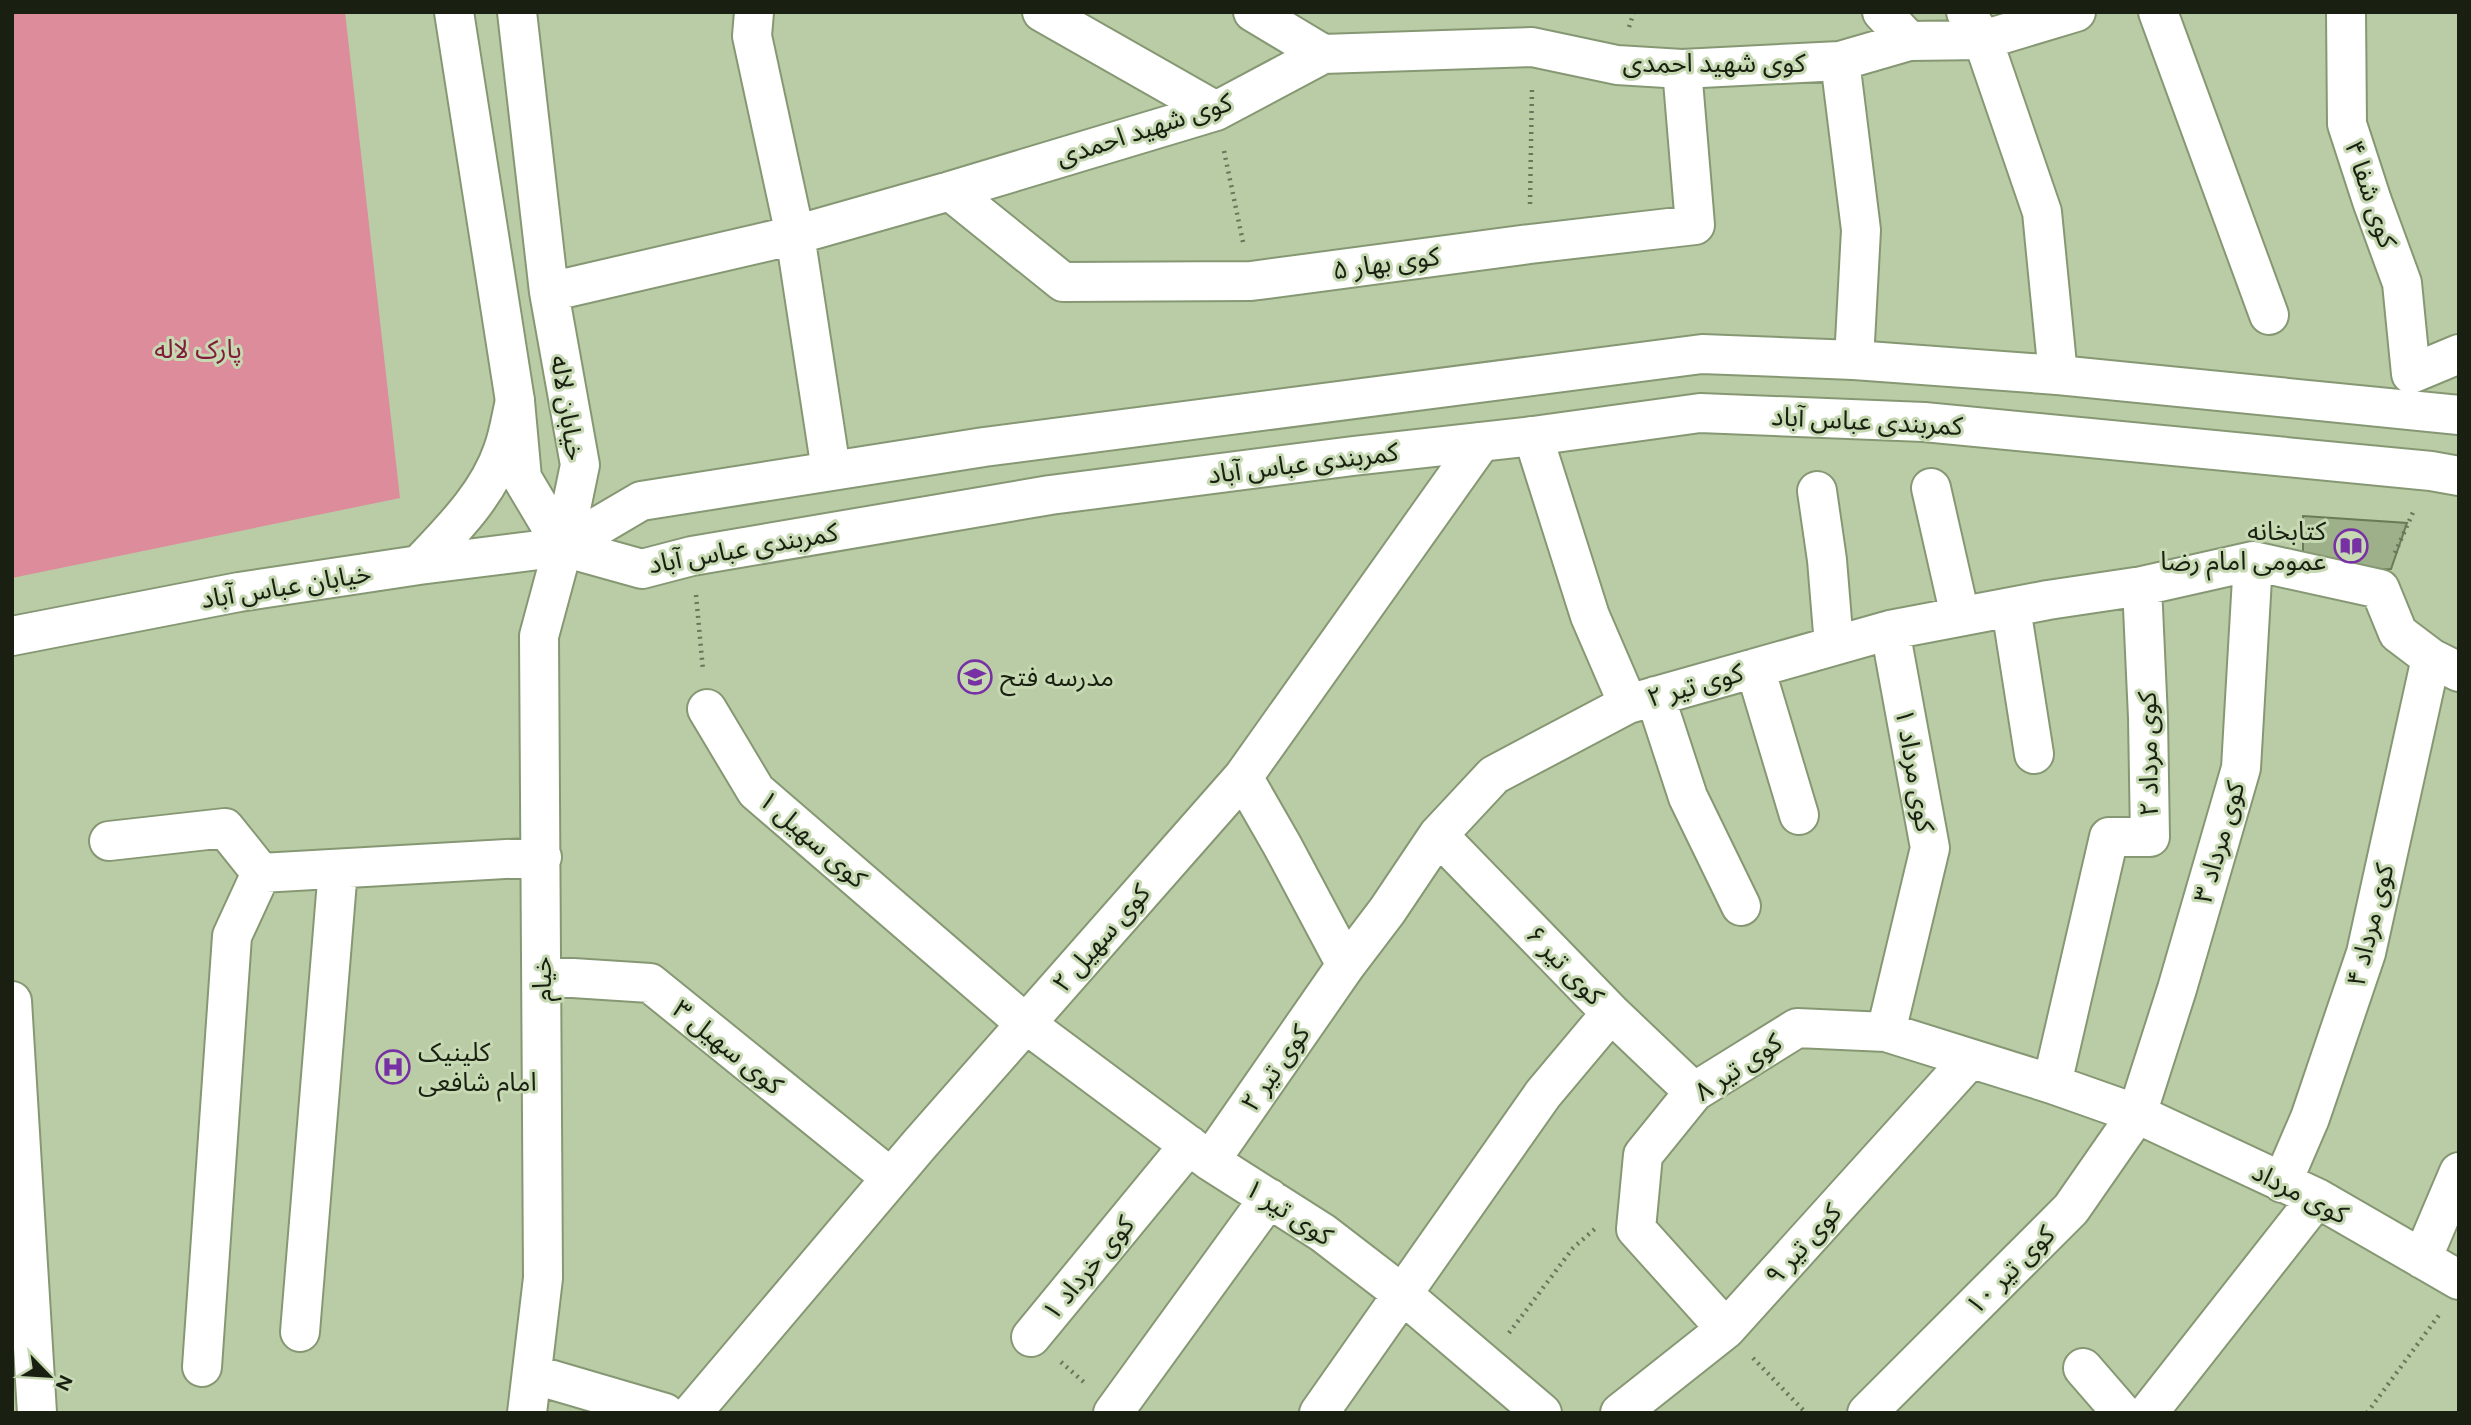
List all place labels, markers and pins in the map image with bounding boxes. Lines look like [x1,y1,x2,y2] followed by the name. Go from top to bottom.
[2160,515,2326,581] place label: کتابخانه عمومی امام رضا
[2332,527,2370,565] library icon: کتابخانه عمومی امام رضا
[956,658,994,696] school or university icon: مدرسه فتح
[1000,661,1114,697] place label: مدرسه فتح
[418,1036,537,1102] place label: کلینیک امام شافعی
[374,1048,412,1086] hospital icon: کلینیک امام شافعی

